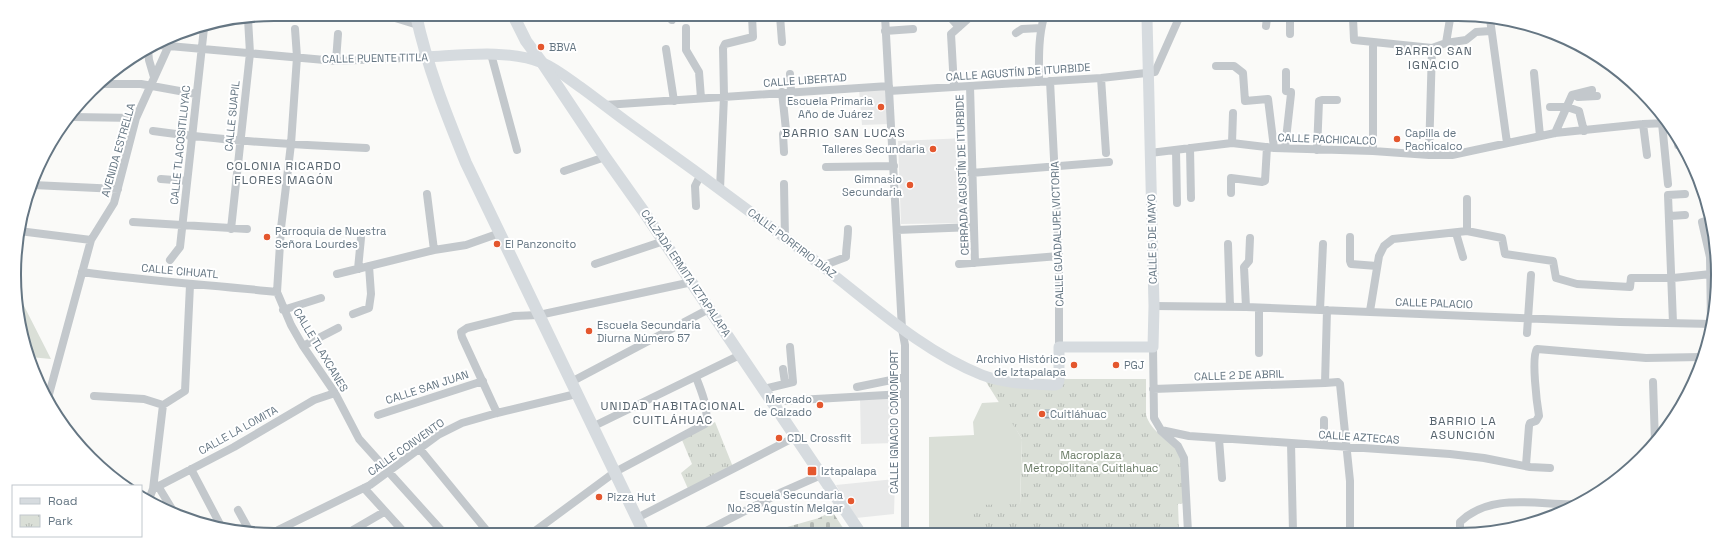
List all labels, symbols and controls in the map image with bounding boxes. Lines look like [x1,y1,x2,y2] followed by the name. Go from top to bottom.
[549,40,577,54] place label: BBVA
[536,42,546,52] marker: BBVA
[1395,43,1473,73] district label: BARRIO SAN IGNACIO
[322,50,428,66] street label: CALLE PUENTE TITLA
[945,60,1091,84] street label: CALLE AGUSTÍN DE ITURBIDE
[763,70,847,90] street label: CALLE LIBERTAD
[221,80,243,152] street label: CALLE SUAPIL
[167,85,193,205] street label: CALLE TLACOSITILUYAC
[787,94,874,121] place label: Escuela Primaria Año de Juárez
[952,94,972,256] street label: CERRADA AGUSTÍN DE ITURBIDE
[98,101,138,199] street label: AVENIDA ESTRELLA
[876,102,886,112] marker: Escuela Primaria Año de Juárez
[782,125,906,141] district label: BARRIO SAN LUCAS
[1405,126,1463,153] place label: Capilla de Pachicalco
[1277,130,1377,148] street label: CALLE PACHICALCO
[1392,134,1402,144] marker: Capilla de Pachicalco
[822,142,926,156] place label: Talleres Secundaria
[928,144,938,154] marker: Talleres Secundaria
[226,158,342,188] district label: COLONIA RICARDO FLORES MAGÓN
[1047,161,1067,307] street label: CALLE GUADALUPE VICTORIA
[842,172,903,199] place label: Gimnasio Secundaria
[905,180,915,190] marker: Gimnasio Secundaria
[1144,194,1160,284] street label: CALLE 5 DE MAYO
[745,205,839,281] street label: CALLE PORFIRIO DÍAZ
[638,207,734,340] street label: CALZADA ERMITA IZTAPALAPA
[275,224,387,251] place label: Parroquia de Nuestra Señora Lourdes
[262,232,272,242] marker: Parroquia de Nuestra Señora Lourdes
[505,237,576,251] place label: El Panzoncito
[492,239,502,249] marker: El Panzoncito
[141,261,219,281] street label: CALLE CIHUATL
[1395,295,1473,311] street label: CALLE PALACIO
[291,306,352,395] street label: CALLE TLAXCANES
[597,318,701,345] place label: Escuela Secundaria Diurna Número 57
[584,326,594,336] marker: Escuela Secundaria Diurna Número 57
[887,349,901,494] street label: CALLE IGNACIO COMONFORT
[976,352,1067,379] place label: Archivo Histórico de Iztapalapa
[1124,358,1145,372] place label: PGJ
[1069,360,1079,370] marker: Archivo Histórico de Iztapalapa
[1111,360,1121,370] marker: PGJ
[1194,366,1284,384] street label: CALLE 2 DE ABRIL
[384,367,470,407] street label: CALLE SAN JUAN
[754,392,812,419] place label: Mercado de Calzado
[601,398,745,428] district label: UNIDAD HABITACIONAL CUITLÁHUAC
[815,400,825,410] marker: Mercado de Calzado
[196,402,280,458] street label: CALLE LA LOMITA
[1050,407,1107,421] place label: Cuitláhuac
[1037,409,1047,419] marker: Cuitláhuac
[1429,413,1497,443] district label: BARRIO LA ASUNCIÓN
[365,415,447,479] street label: CALLE CONVENTO
[1318,427,1400,447] street label: CALLE AZTECAS
[787,431,852,445] place label: CDL Crossfit
[774,433,784,443] marker: CDL Crossfit
[1024,448,1158,475] park label: Macroplaza Metropolitana Cuitlahuac
[821,464,877,478] place label: Iztapalapa
[806,465,818,477] marker: Iztapalapa
[12,485,142,537] legend
[728,488,844,515] place label: Escuela Secundaria No. 28 Agustín Melgar
[607,490,656,504] place label: Pizza Hut
[594,492,604,502] marker: Pizza Hut
[48,493,77,509] text: Road
[846,496,856,506] marker: Escuela Secundaria No. 28 Agustín Melgar
[48,513,73,529] text: Park

